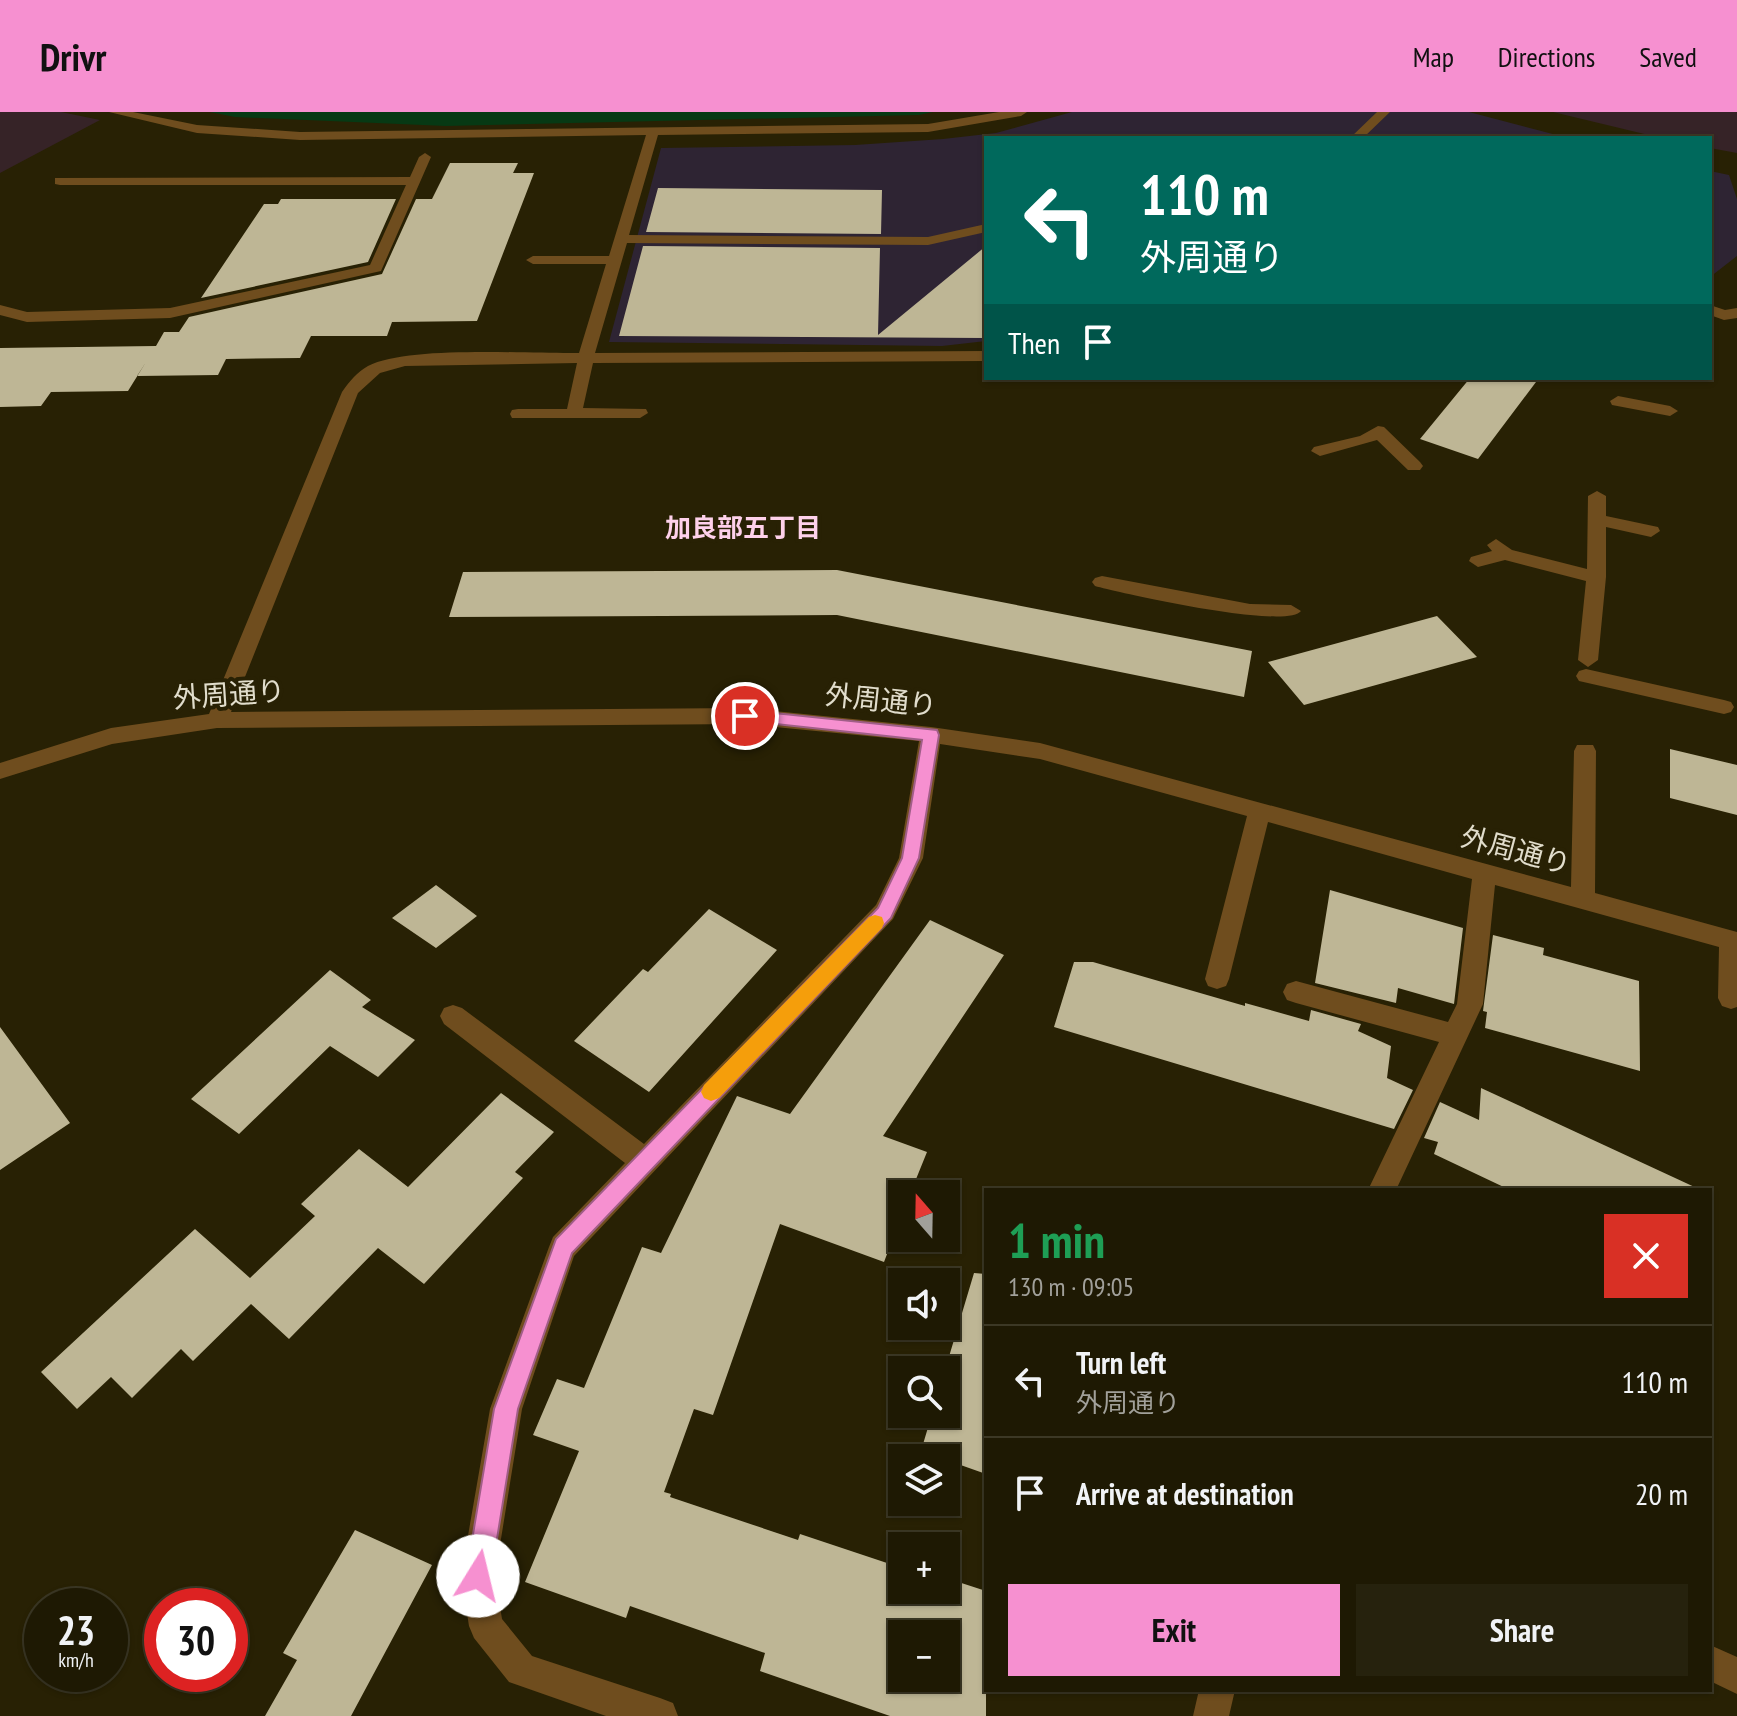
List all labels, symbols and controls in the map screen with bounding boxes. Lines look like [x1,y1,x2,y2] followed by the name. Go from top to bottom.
[40,32,106,81] text: Drivr
[1413,38,1454,75] text: Map
[1498,38,1595,75] text: Directions
[1639,38,1697,75] text: Saved
[1140,158,1269,230] text: 110 m
[1008,168,1112,272] icon: left
[1140,233,1284,280] text: 外周通り
[1076,320,1120,364] icon: arrive
[1008,323,1060,362] text: Then
[665,511,821,544] district label: 加良部五丁目
[172,671,286,716] street label: 外周通り
[823,675,939,724] street label: 外周通り
[711,682,779,750] pin
[723,694,767,738] icon: arrive
[1457,817,1575,882] street label: 外周通り
[888,1180,960,1252] north arrow
[888,1180,960,1692] map controls
[1008,1209,1105,1271] text: 1 min
[1604,1214,1688,1298] button: close
[888,1268,960,1340] button: sound
[1008,1270,1134,1303] text: 130 m · 09:05
[1076,1343,1166,1382] text: Turn left
[888,1356,960,1428] button: search
[1008,1359,1052,1403] icon: left
[1622,1362,1688,1401] text: 110 m
[1076,1386,1180,1419] text: 外周通り
[888,1444,960,1516] button: layers
[1008,1471,1052,1515] icon: arrive
[1076,1474,1294,1513] text: Arrive at destination
[1635,1474,1688,1513] text: 20 m
[888,1532,960,1604] button: +
[436,1534,520,1618] position arrow
[1008,1584,1340,1676] button: Exit
[1356,1584,1688,1676] button: Share
[144,1588,248,1692] speed limit sign: 30
[57,1604,95,1656] text: 23
[888,1620,960,1692] button: −
[58,1647,94,1673] text: km/h

